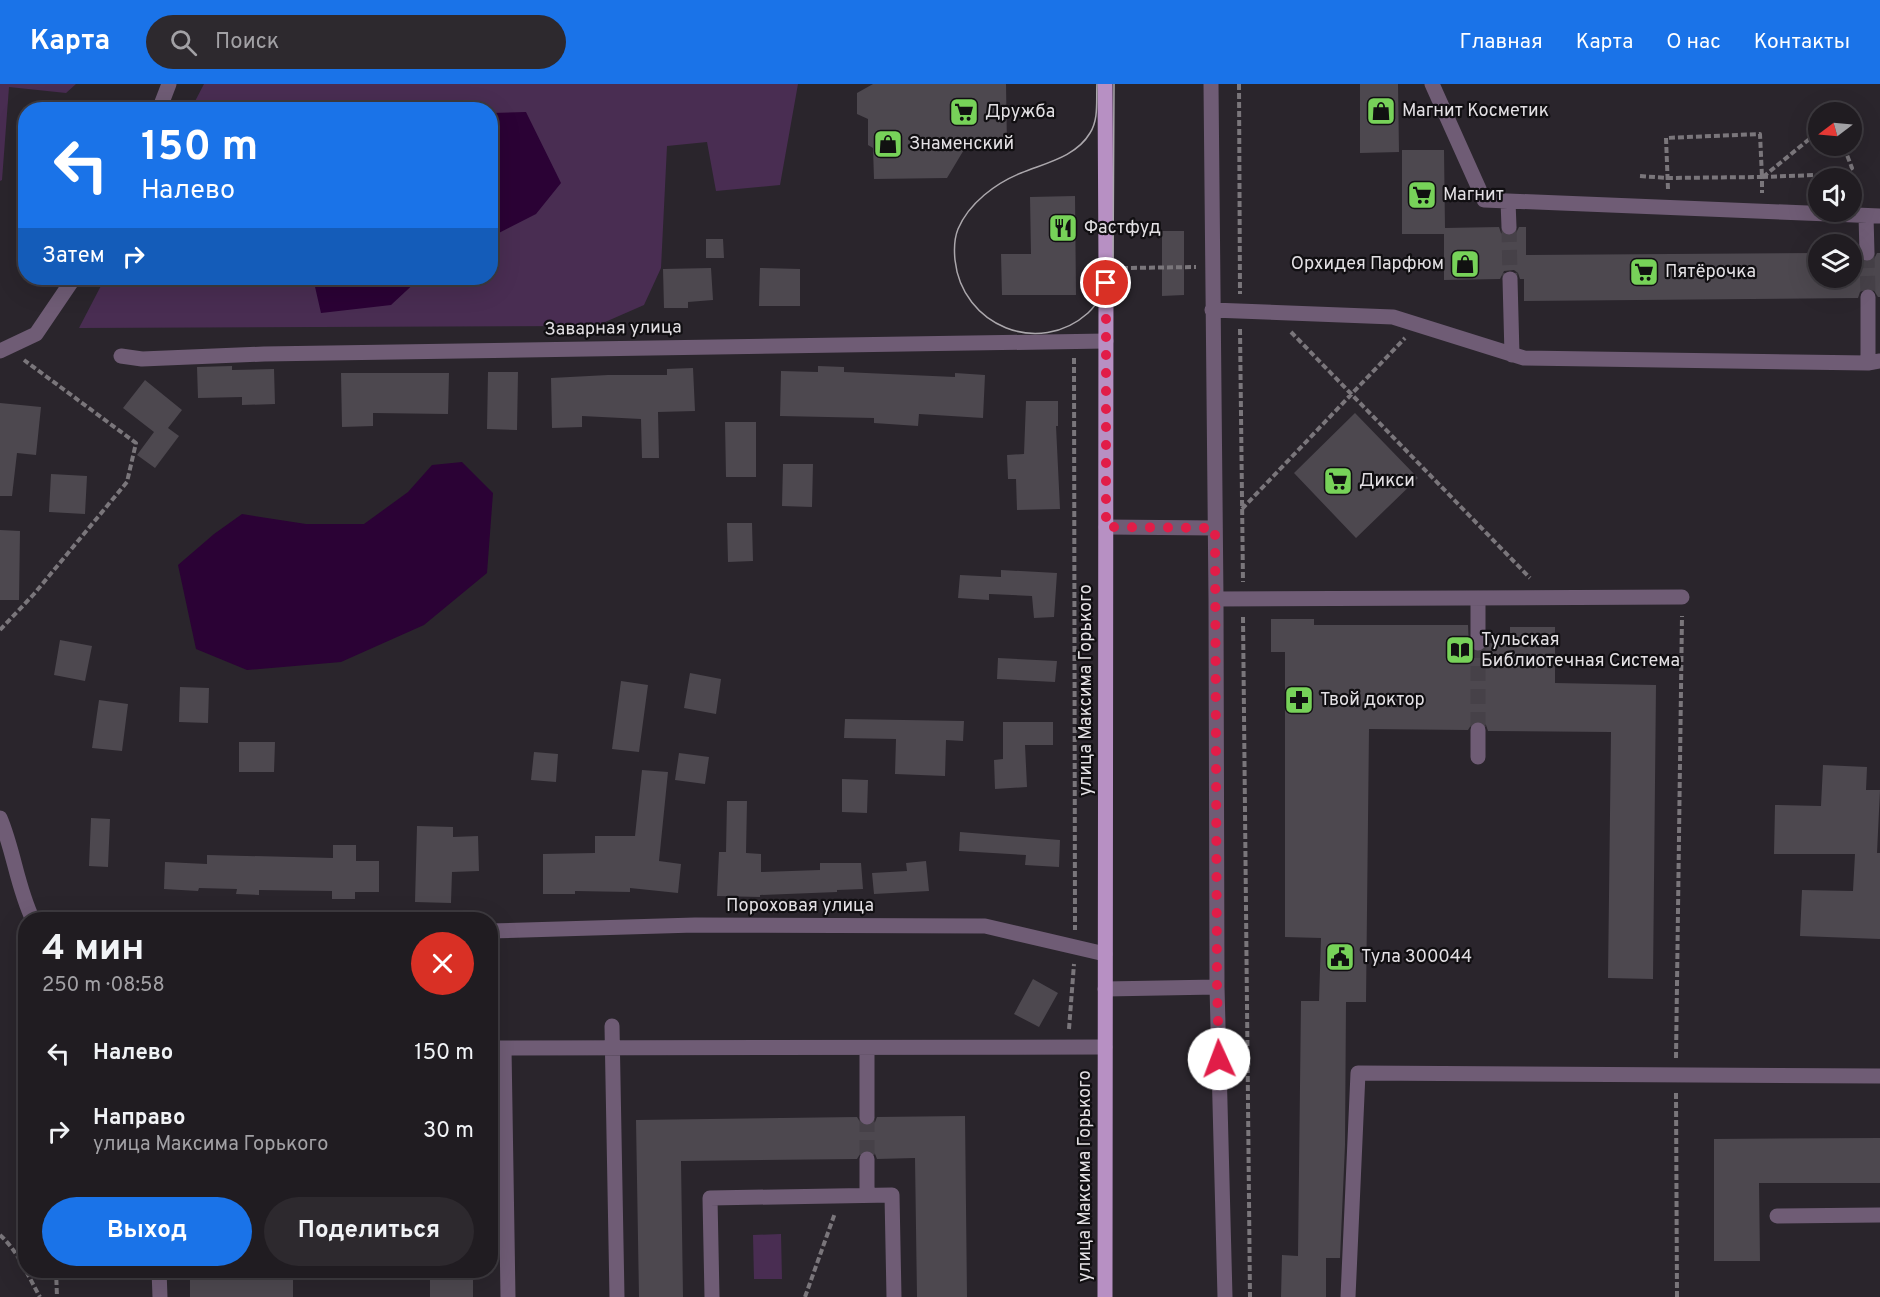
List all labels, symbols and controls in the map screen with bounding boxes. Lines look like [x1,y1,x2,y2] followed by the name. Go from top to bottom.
[146,15,566,69] search box
[30,24,110,60] text: Карта
[167,26,200,59] icon: search
[215,29,279,56] text: Поиск
[1459,29,1543,56] text: Главная
[1576,29,1633,56] text: Карта
[1666,29,1721,56] text: О нас
[1754,29,1850,56] text: Контакты
[1365,95,1397,127] shop icon: Магнит Косметик
[948,96,980,128] supermarket icon: Дружба
[1402,100,1549,123] place label: Магнит Косметик
[985,101,1055,124] place label: Дружба
[1808,102,1862,156] north arrow
[1808,102,1862,288] map controls
[141,122,258,175] text: 150 m
[42,126,120,204] icon: left
[872,128,904,160] shop icon: Знаменский
[909,133,1014,156] place label: Знаменский
[1808,168,1862,222] button: sound
[141,174,235,208] text: Налево
[1406,179,1438,211] supermarket icon: Магнит
[1443,184,1504,207] place label: Магнит
[1047,212,1079,244] restaurant icon: Фастфуд
[1084,217,1161,240] place label: Фастфуд
[1808,234,1862,288] button: layers
[117,240,150,273] icon: right
[42,243,105,270] text: Затем
[1449,248,1481,280] shop icon: Орхидея Парфюм
[1291,253,1444,276] place label: Орхидея Парфюм
[1628,256,1660,288] supermarket icon: Пятёрочка
[1080,257,1131,308] pin
[1665,261,1756,284] place label: Пятёрочка
[1089,266,1122,299] icon: arrive
[544,316,682,342] street label: Заварная улица
[1322,465,1354,497] supermarket icon: Дикси
[1359,470,1415,493] place label: Дикси
[1075,584,1098,796] street label: улица Максима Горького
[1481,629,1680,673] place label: Тульская Библиотечная Система
[1444,634,1476,666] library icon: Тульская Библиотечная Система
[1283,684,1315,716] pharmacy icon: Твой доктор
[1320,689,1425,712] place label: Твой доктор
[726,895,874,918] street label: Пороховая улица
[42,927,144,973] text: 4 мин
[411,932,474,995] button: close
[1324,941,1356,973] public building icon: Тула 300044
[1361,946,1472,969] place label: Тула 300044
[42,973,165,999] text: 250 m · 08:58
[1187,1027,1251,1091] position arrow
[42,1037,75,1070] icon: left
[93,1040,173,1067] text: Налево
[414,1040,474,1067] text: 150 m
[1074,1070,1097,1282] street label: улица Максима Горького
[93,1105,185,1132] text: Направо
[42,1115,75,1148] icon: right
[423,1118,474,1145] text: 30 m
[93,1132,328,1158] text: улица Максима Горького
[42,1197,252,1266] button: Выход
[264,1197,474,1266] button: Поделиться

